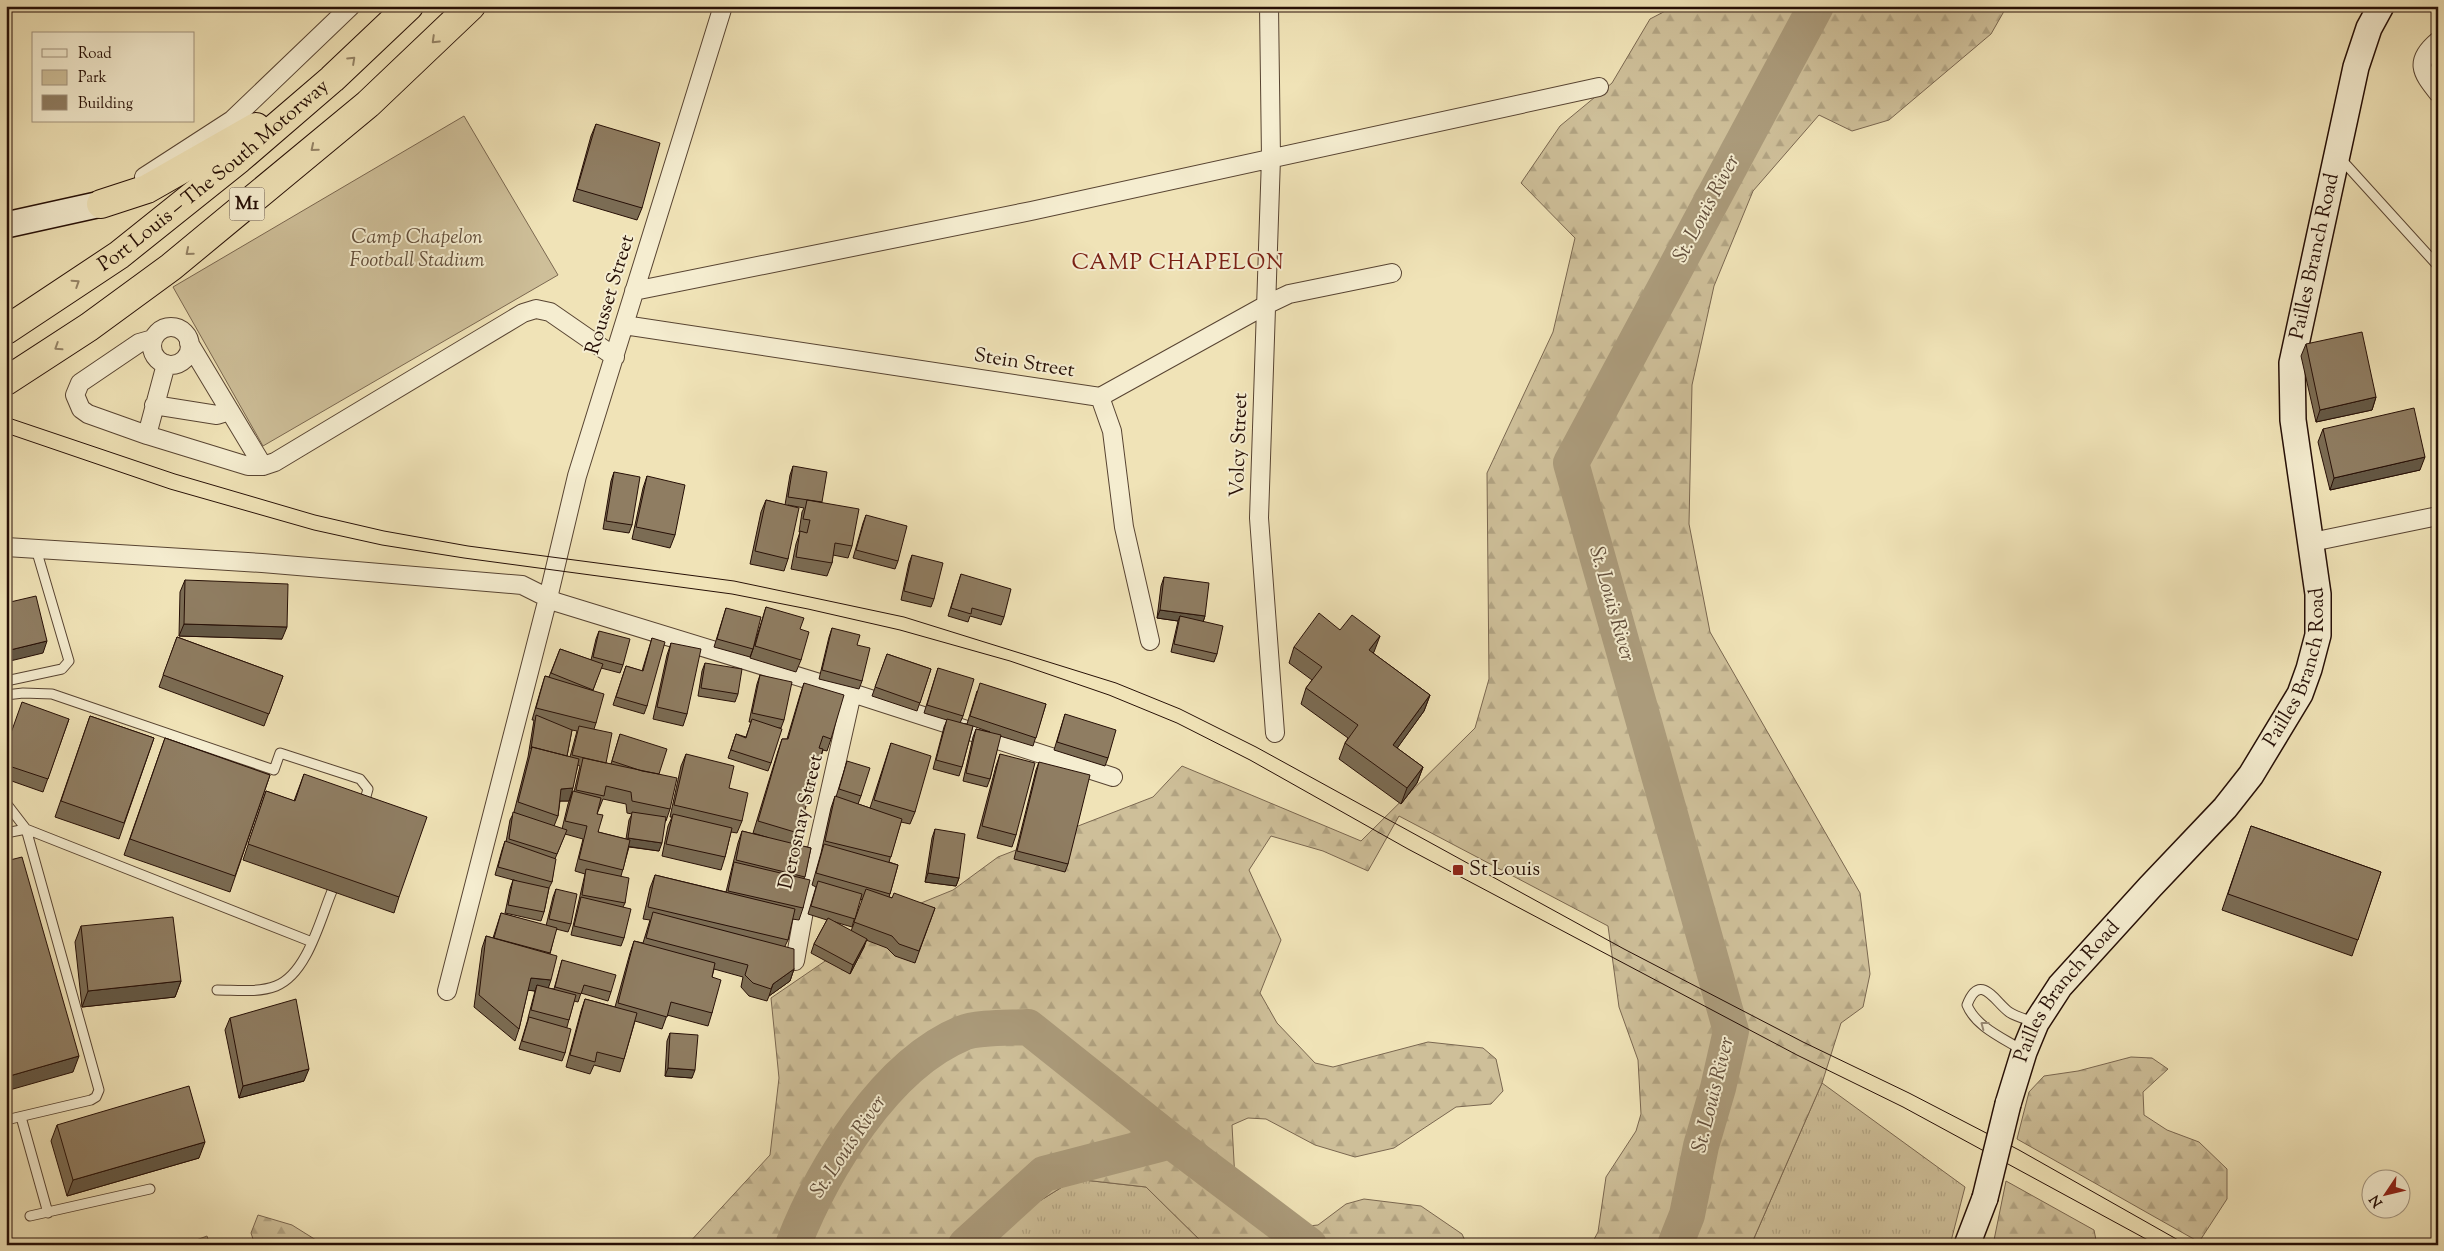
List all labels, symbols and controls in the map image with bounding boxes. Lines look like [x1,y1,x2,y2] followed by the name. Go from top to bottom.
[32,32,195,122] legend
[432,34,441,43] one-way arrow
[78,44,112,65] text: Road
[346,57,355,66] one-way arrow
[78,68,107,89] text: Park
[92,73,336,279] street label: Port Louis – The South Motorway
[78,94,133,115] text: Building
[311,143,320,152] one-way arrow
[1666,149,1748,268] water label: St. Louis River
[2283,170,2347,342] street label: Pailles Branch Road
[230,188,264,220] road number: M1
[349,224,485,276] park label: Camp Chapelon Football Stadium
[579,231,643,358] street label: Rousset Street
[186,246,195,254] one-way arrow
[1072,248,1284,280] district label: CAMP CHAPELON
[71,280,80,290] one-way arrow
[54,341,63,351] one-way arrow
[972,342,1077,386] street label: Stein Street
[1224,392,1256,498] street label: Volcy Street
[1580,543,1642,666] water label: St. Louis River
[2257,585,2333,753] street label: Pailles Branch Road
[772,751,832,893] street label: Derosnay Street
[1469,856,1540,885] place label: St Louis
[1451,863,1465,877] marker: St Louis
[2007,914,2127,1066] street label: Pailles Branch Road
[1981,1023,1990,1031] one-way arrow
[1685,1033,1743,1156] water label: St. Louis River
[803,1089,895,1204] water label: St. Louis River
[2362,1168,2412,1218] north arrow
[2366,1190,2388,1211] text: N

